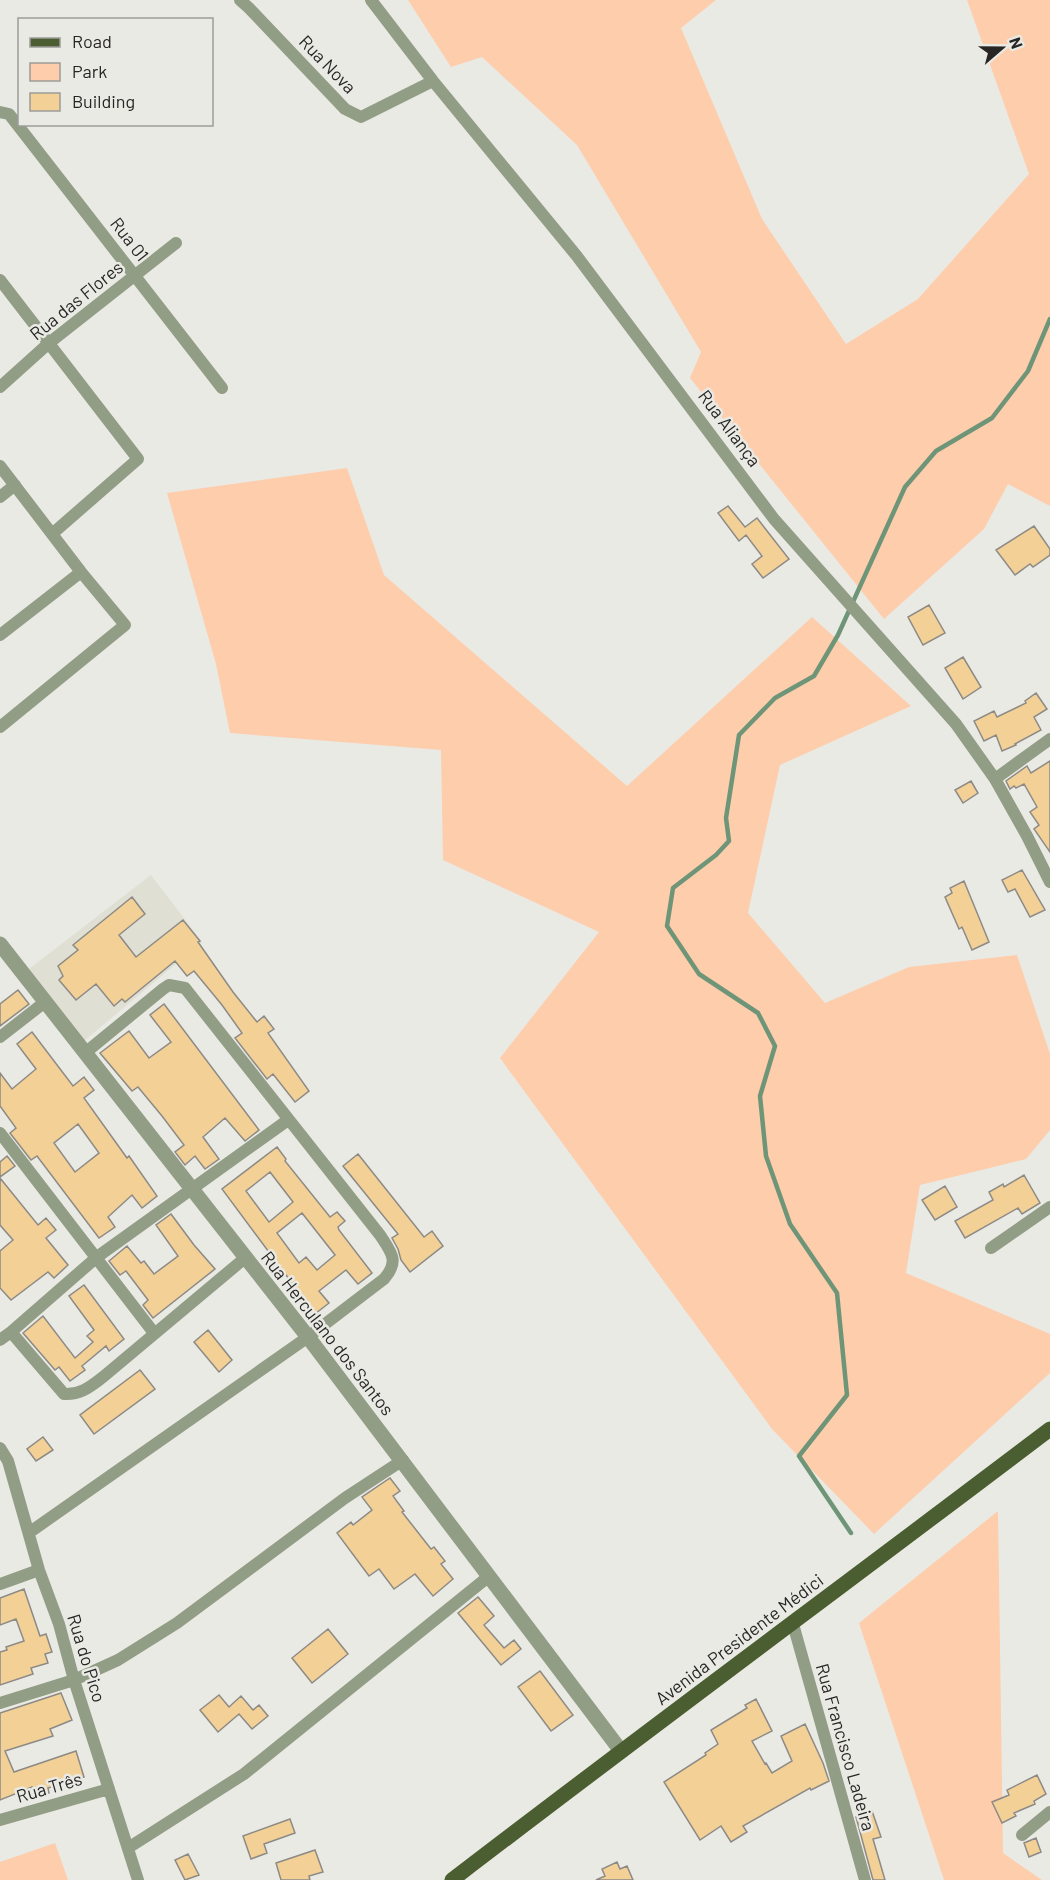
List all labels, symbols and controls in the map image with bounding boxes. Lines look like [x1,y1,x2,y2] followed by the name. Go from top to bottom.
[18,18,213,126] legend
[972,18,1032,78] north arrow
[72,30,112,52] text: Road
[295,30,361,98] street label: Rua Nova
[1006,34,1027,51] text: N
[72,60,107,82] text: Park
[72,90,135,112] text: Building
[106,213,154,265] street label: Rua 01
[25,256,127,344] street label: Rua das Flores
[694,385,766,471] street label: Rua Aliança
[257,1246,399,1420] street label: Rua Herculano dos Santos
[651,1569,827,1709] street label: Avenida Presidente Médici
[63,1611,111,1705] street label: Rua do Pico
[812,1661,880,1833] street label: Rua Francisco Ladeira
[14,1767,84,1807] street label: Rua Três

